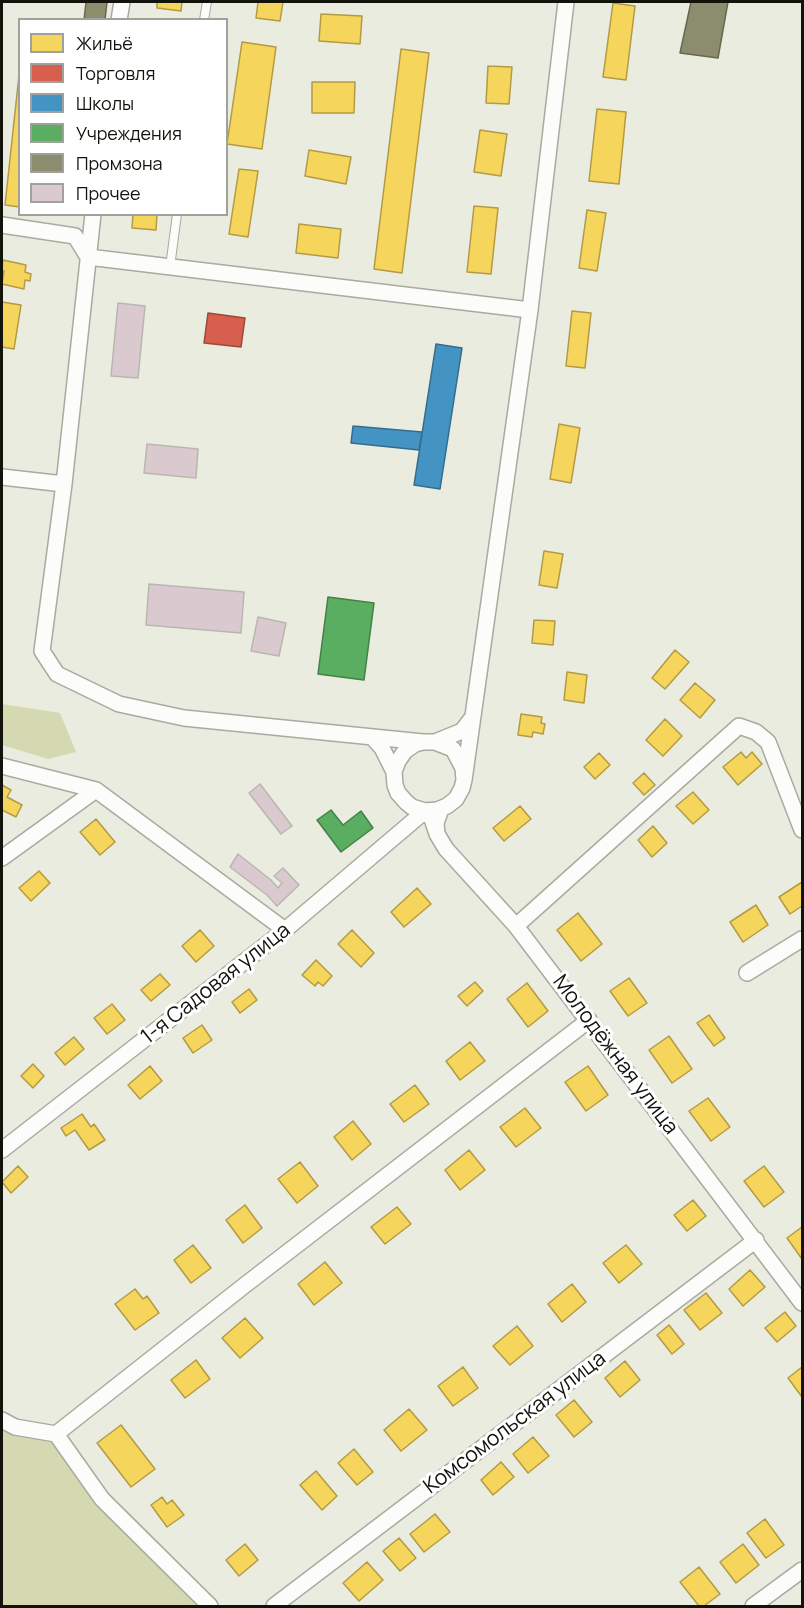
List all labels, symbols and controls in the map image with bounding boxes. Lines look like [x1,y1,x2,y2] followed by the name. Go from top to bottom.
[18,18,228,216] legend
[76,31,133,55] text: Жильё
[76,61,155,85] text: Торговля
[76,91,134,115] text: Школы
[76,121,182,145] text: Учреждения
[76,151,163,175] text: Промзона
[76,181,141,205] text: Прочее
[136,918,296,1050] street label: 1-я Садовая улица
[547,970,683,1140] street label: Молодёжная улица
[419,1346,611,1500] street label: Комсомольская улица

